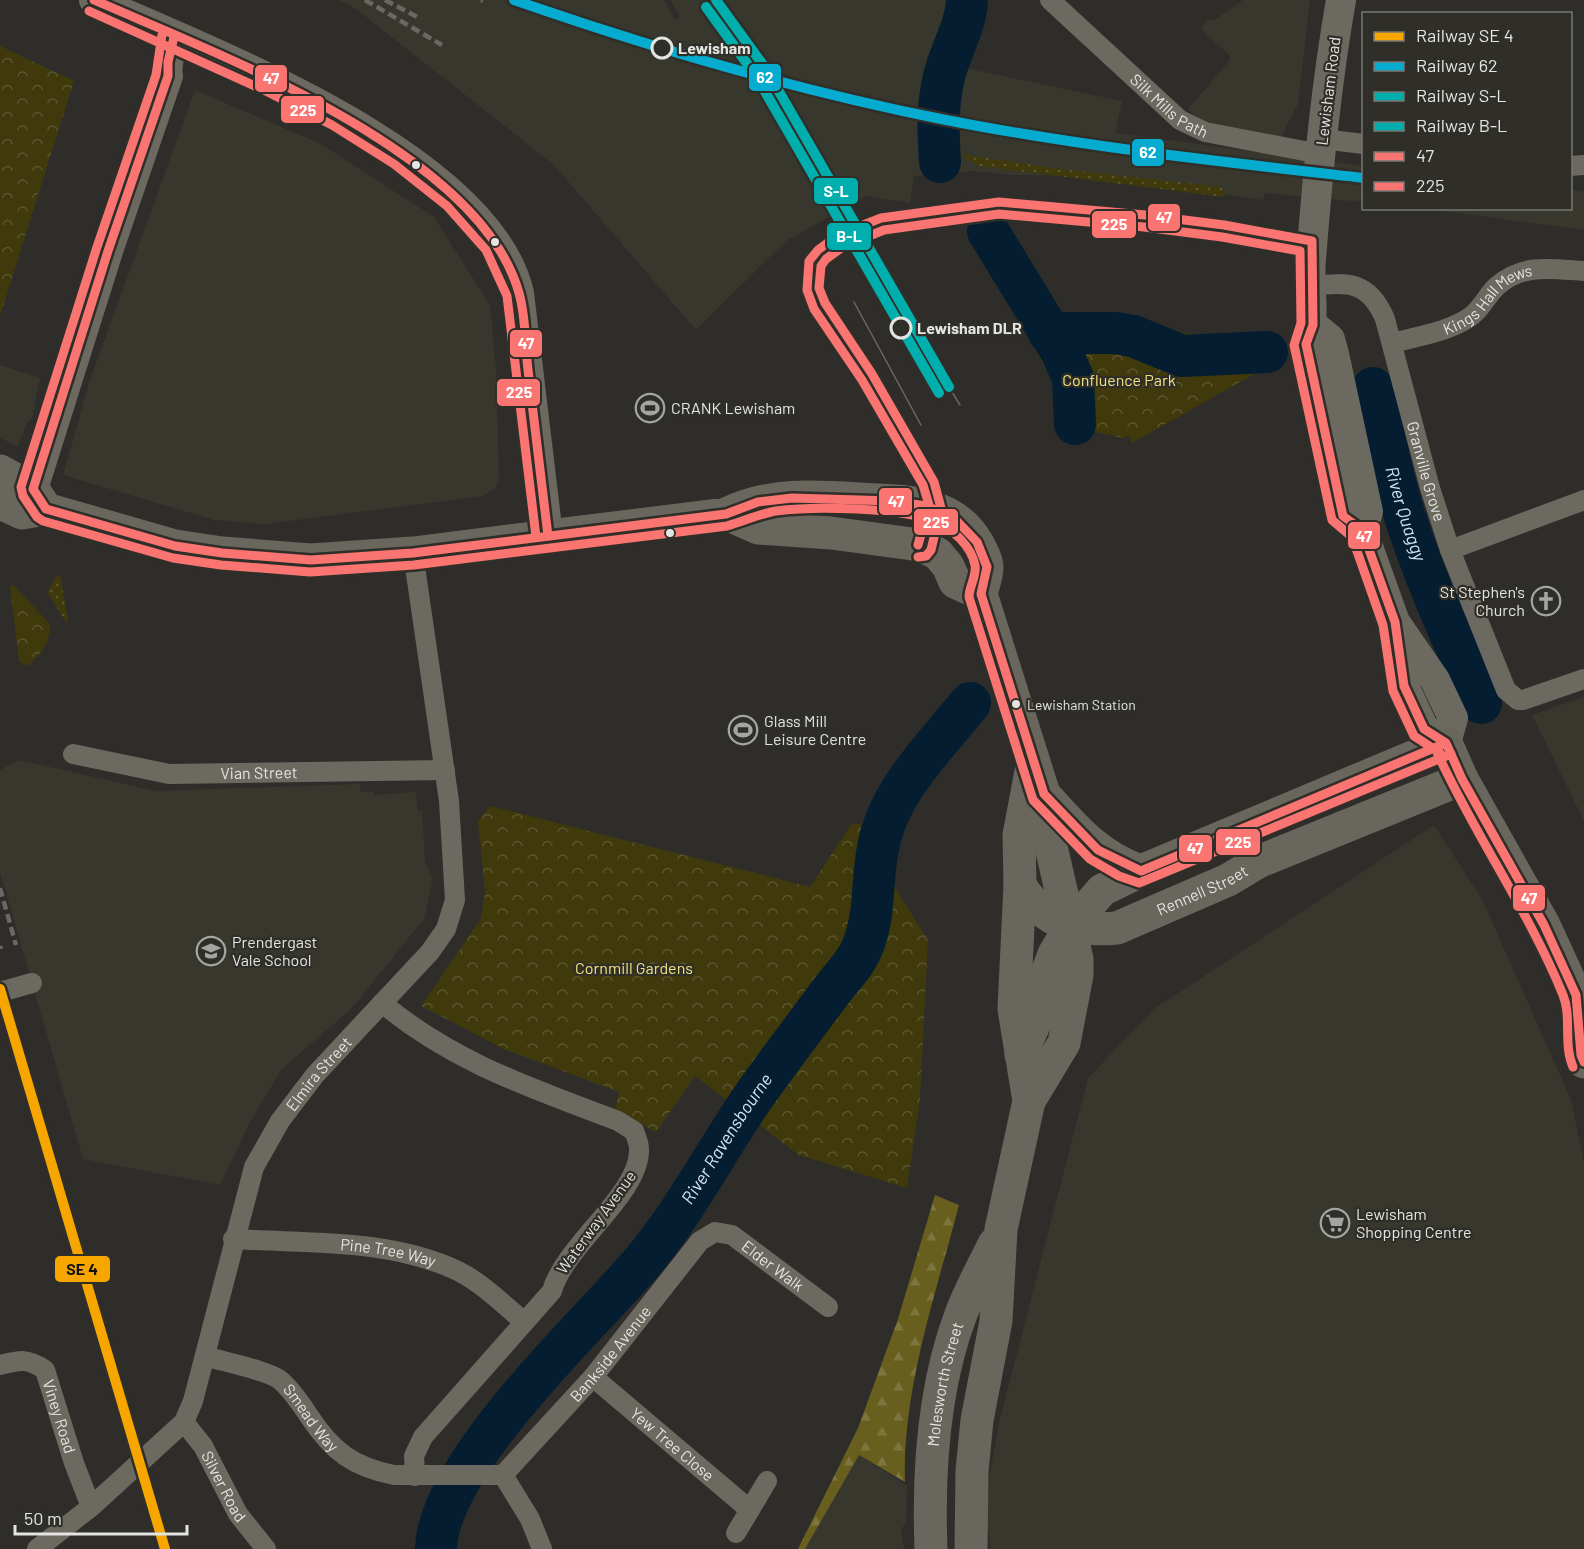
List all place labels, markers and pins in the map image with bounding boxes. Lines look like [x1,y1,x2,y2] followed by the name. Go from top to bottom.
[651,37,673,59] marker: Lewisham
[678,38,751,57] place label: Lewisham
[410,159,422,171] unlabelled marker
[489,236,501,248] unlabelled marker
[890,317,912,339] marker: Lewisham DLR
[917,318,1022,337] place label: Lewisham DLR
[634,392,666,424] sports icon: CRANK Lewisham
[671,398,795,417] place label: CRANK Lewisham
[664,527,676,539] unlabelled marker
[1440,582,1525,619] place label: St Stephen's Church
[1530,585,1562,617] church icon: St Stephen's Church
[1027,696,1136,713] place label: Lewisham Station
[1010,698,1022,710] marker: Lewisham Station
[764,711,866,748] place label: Glass Mill Leisure Centre
[727,714,759,746] sports icon: Glass Mill Leisure Centre
[232,932,317,969] place label: Prendergast Vale School
[195,935,227,967] school or university icon: Prendergast Vale School
[1356,1204,1472,1241] place label: Lewisham Shopping Centre
[1319,1207,1351,1239] supermarket icon: Lewisham Shopping Centre

